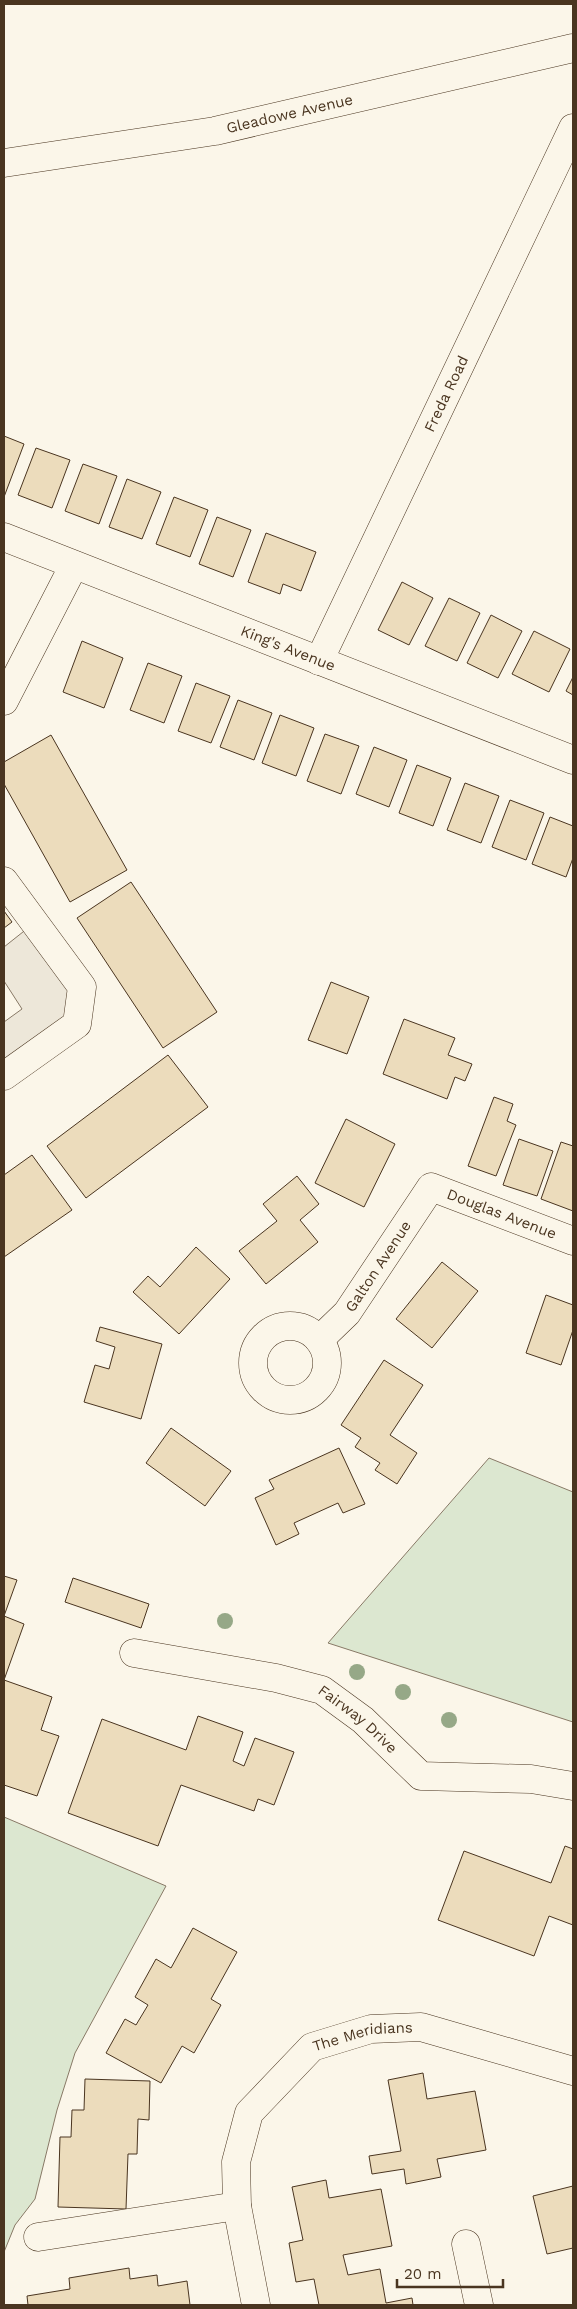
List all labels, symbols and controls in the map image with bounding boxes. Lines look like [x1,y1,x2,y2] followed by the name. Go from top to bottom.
[225,90,355,137] street label: Gleadowe Avenue
[420,353,472,435] street label: Freda Road
[238,622,338,675] street label: King's Avenue
[444,1185,559,1243] street label: Douglas Avenue
[341,1217,415,1315] street label: Galton Avenue
[315,1681,401,1757] street label: Fairway Drive
[310,2018,413,2055] street label: The Meridians
[397,2256,503,2288] scale bar
[404,2265,442,2283] text: 20 m

